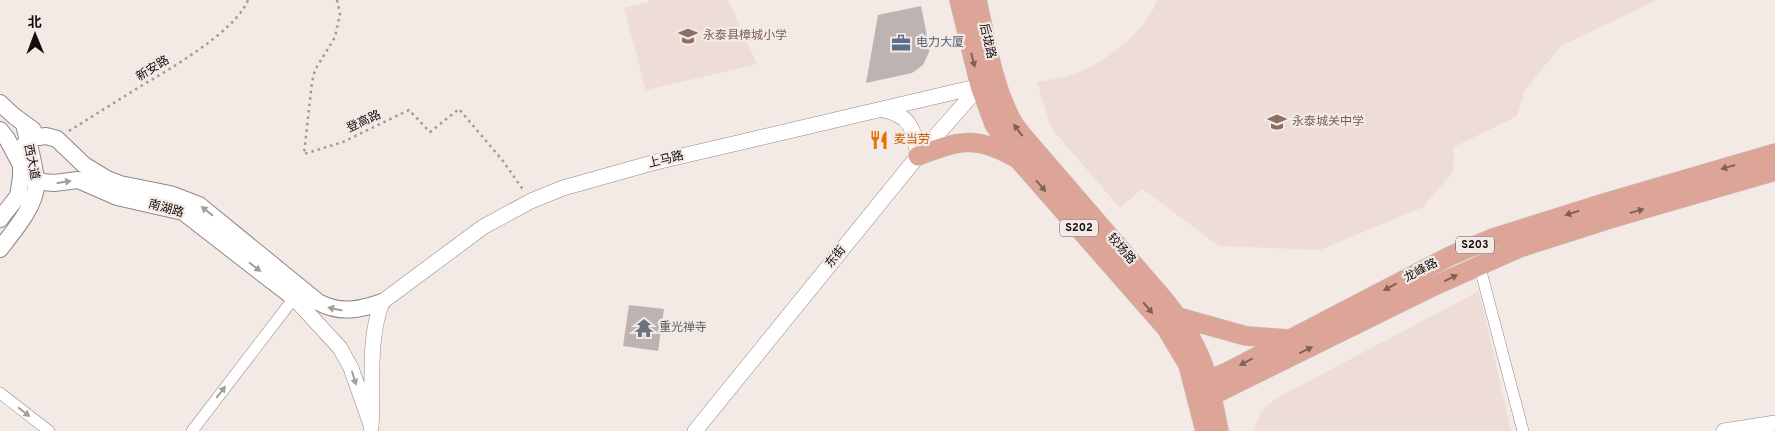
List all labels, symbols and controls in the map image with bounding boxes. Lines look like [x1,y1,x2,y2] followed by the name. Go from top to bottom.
[10,10,60,60] north arrow
[28,15,42,32] text: 北
[975,22,999,60] street label: 后垅路
[677,25,699,47] school or university icon: 永泰县樟城小学
[703,28,787,44] place label: 永泰县樟城小学
[890,32,912,54] office icon: 电力大厦
[916,35,964,51] place label: 电力大厦
[970,52,978,67] one-way arrow
[133,53,173,85] street label: 新安路
[344,107,384,137] street label: 登高路
[1266,111,1288,133] school or university icon: 永泰城关中学
[1292,114,1364,130] place label: 永泰城关中学
[1013,123,1023,137] one-way arrow
[868,129,890,151] restaurant icon: 麦当劳
[894,132,930,148] place label: 麦当劳
[20,143,42,181] street label: 西大道
[647,148,685,172] street label: 上马路
[1721,163,1736,171] one-way arrow
[56,177,72,185] one-way arrow
[1035,179,1047,191] one-way arrow
[146,196,186,222] street label: 南湖路
[200,206,213,216] one-way arrow
[1629,207,1644,215] one-way arrow
[1565,209,1580,217] one-way arrow
[1060,220,1098,237] road number: S202
[1103,230,1139,268] street label: 较场路
[1456,236,1494,254] road number: S203
[822,243,850,271] street label: 东街
[1401,255,1441,287] street label: 龙峰路
[248,261,261,272] one-way arrow
[1444,274,1458,282] one-way arrow
[1383,283,1397,291] one-way arrow
[1143,301,1154,314] one-way arrow
[326,304,342,312] one-way arrow
[633,317,655,339] temple icon: 重光禅寺
[659,320,707,336] place label: 重光禅寺
[1298,346,1313,354] one-way arrow
[1239,358,1253,366] one-way arrow
[351,370,358,385] one-way arrow
[216,386,227,399] one-way arrow
[17,406,30,417] one-way arrow

